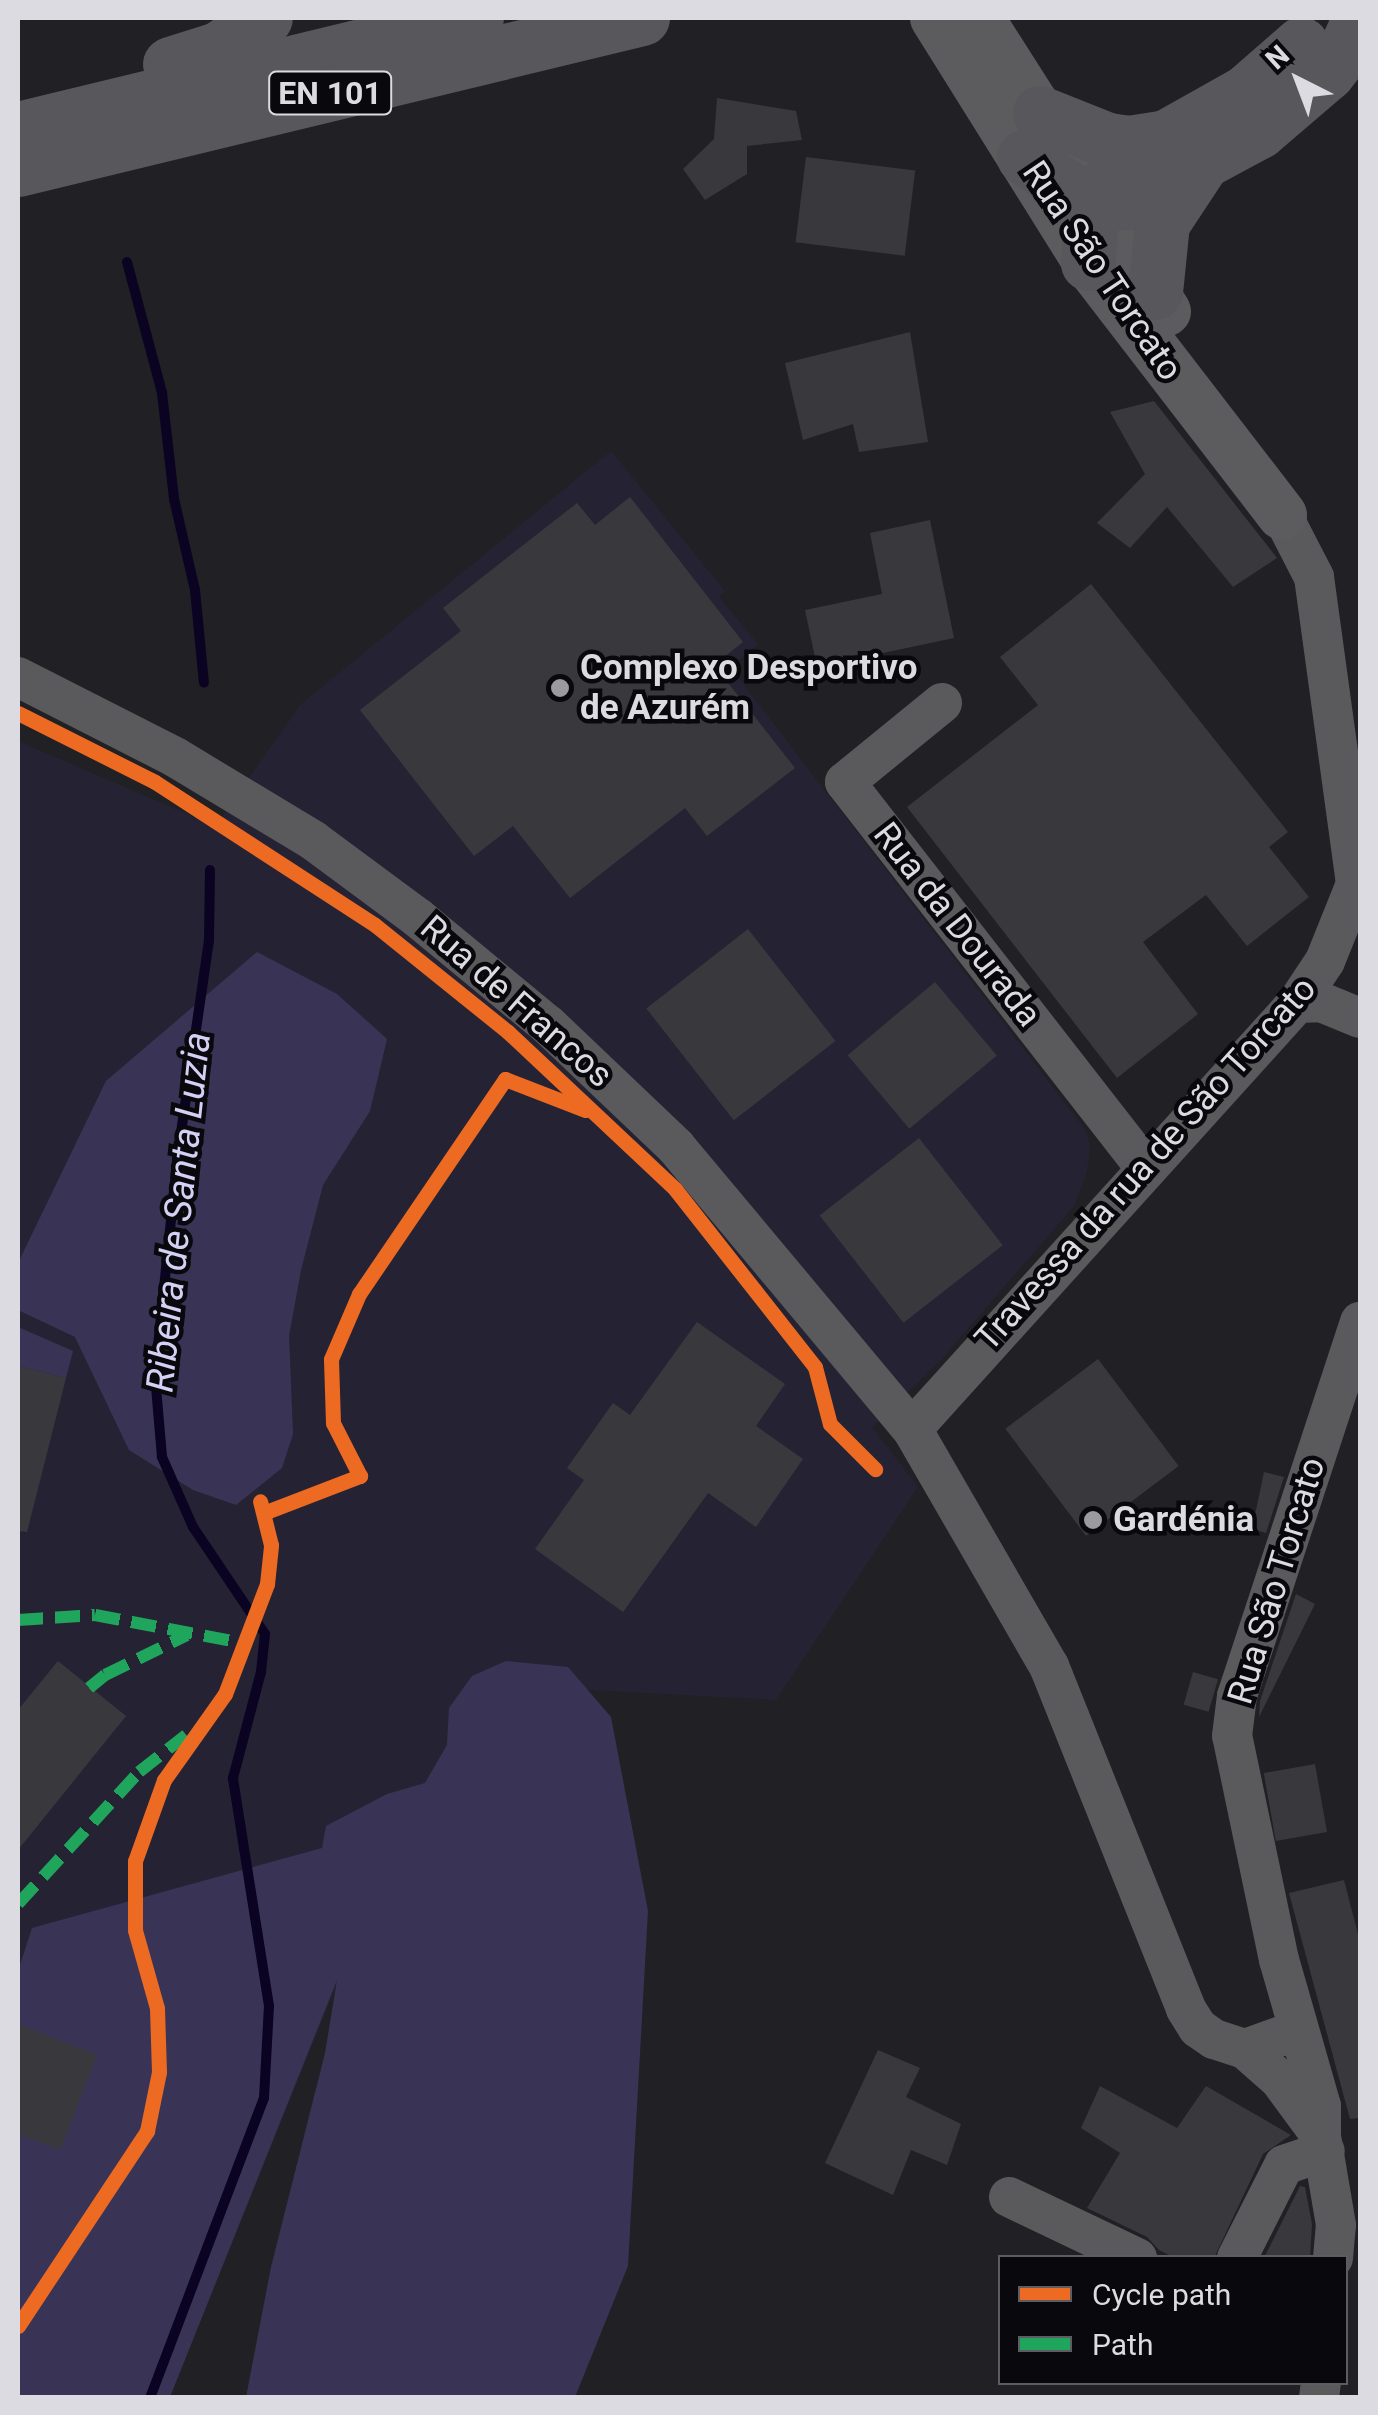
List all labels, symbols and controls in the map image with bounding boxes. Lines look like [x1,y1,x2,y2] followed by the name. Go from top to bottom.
[1248,30,1348,130] north arrow
[1259,38,1296,76] text: N
[268,66,392,120] road number: EN 101
[1013,153,1191,389] street label: Rua São Torcato
[580,647,918,729] place label: Complexo Desportivo de Azurém
[549,677,571,699] marker: Complexo Desportivo de Azurém
[864,815,1050,1035] street label: Rua da Dourada
[412,907,620,1097] street label: Rua de Francos
[967,968,1325,1360] street label: Travessa da rua de São Torcato
[137,1030,221,1394] water label: Ribeira de Santa Luzia
[1219,1452,1335,1710] street label: Rua São Torcato
[1113,1499,1254,1541] place label: Gardénia
[1082,1509,1104,1531] marker: Gardénia
[998,2255,1348,2385] legend
[1092,2277,1231,2312] text: Cycle path
[1092,2327,1153,2362] text: Path

